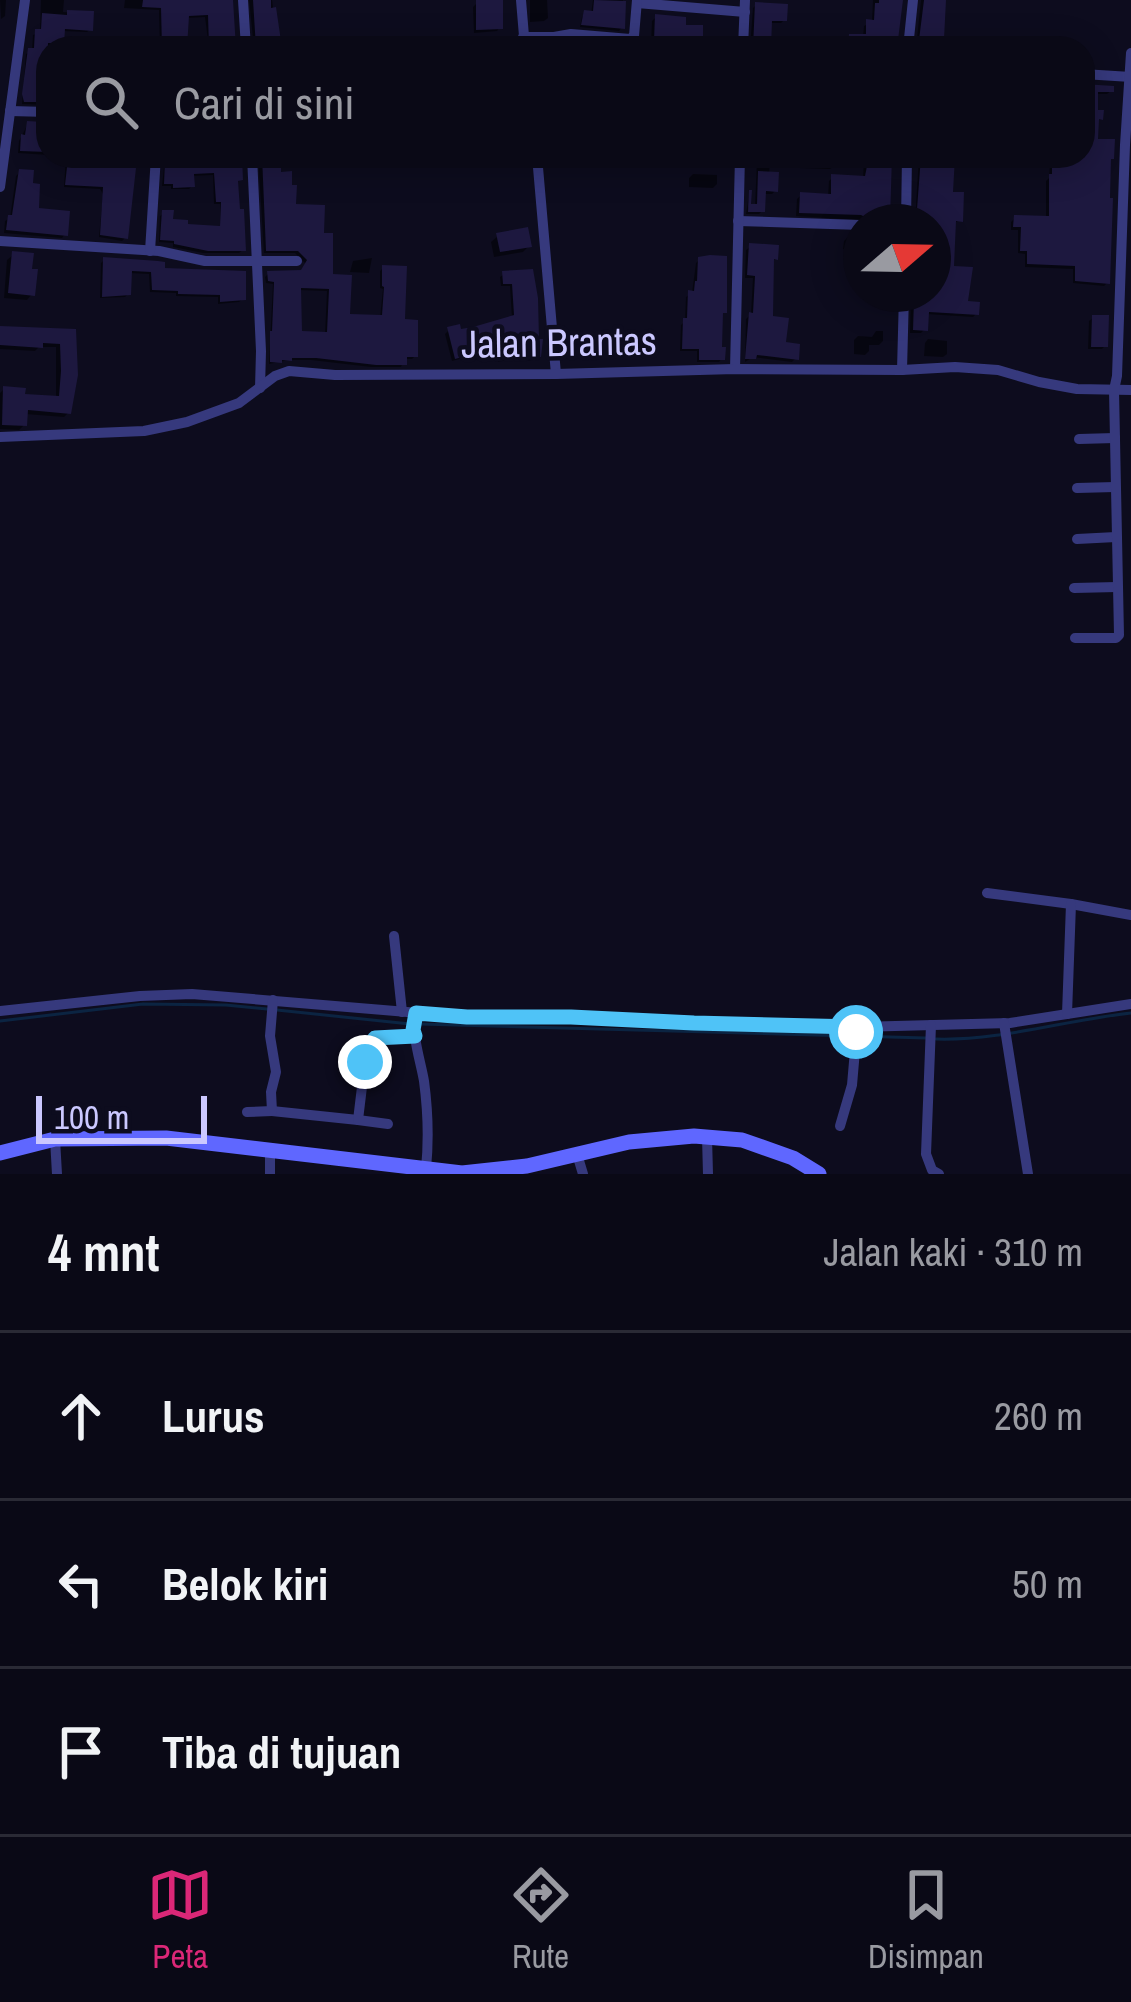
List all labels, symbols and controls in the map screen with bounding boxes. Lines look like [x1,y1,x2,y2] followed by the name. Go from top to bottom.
[36,36,1095,168] search box
[78,69,144,135] icon: search
[174,72,355,133] text: Cari di sini
[843,204,951,312] north arrow
[461,314,657,370] street label: Jalan Brantas
[829,1005,883,1059] route start
[338,1035,392,1089] route end
[36,1090,207,1143] scale bar
[54,1095,129,1139] text: 100 m
[48,1218,160,1287] text: 4 mnt
[823,1226,1083,1278] text: Jalan kaki · 310 m
[48,1383,114,1449] icon: ahead
[162,1385,265,1446] text: Lurus
[994,1390,1083,1442] text: 260 m
[48,1551,114,1617] icon: left
[162,1553,328,1614] text: Belok kiri
[1012,1558,1083,1610] text: 50 m
[48,1719,114,1785] icon: arrive
[162,1721,401,1782] text: Tiba di tujuan
[147,1862,213,1978] tab: Peta
[508,1862,574,1978] tab: Rute
[868,1862,984,1978] tab: Disimpan

